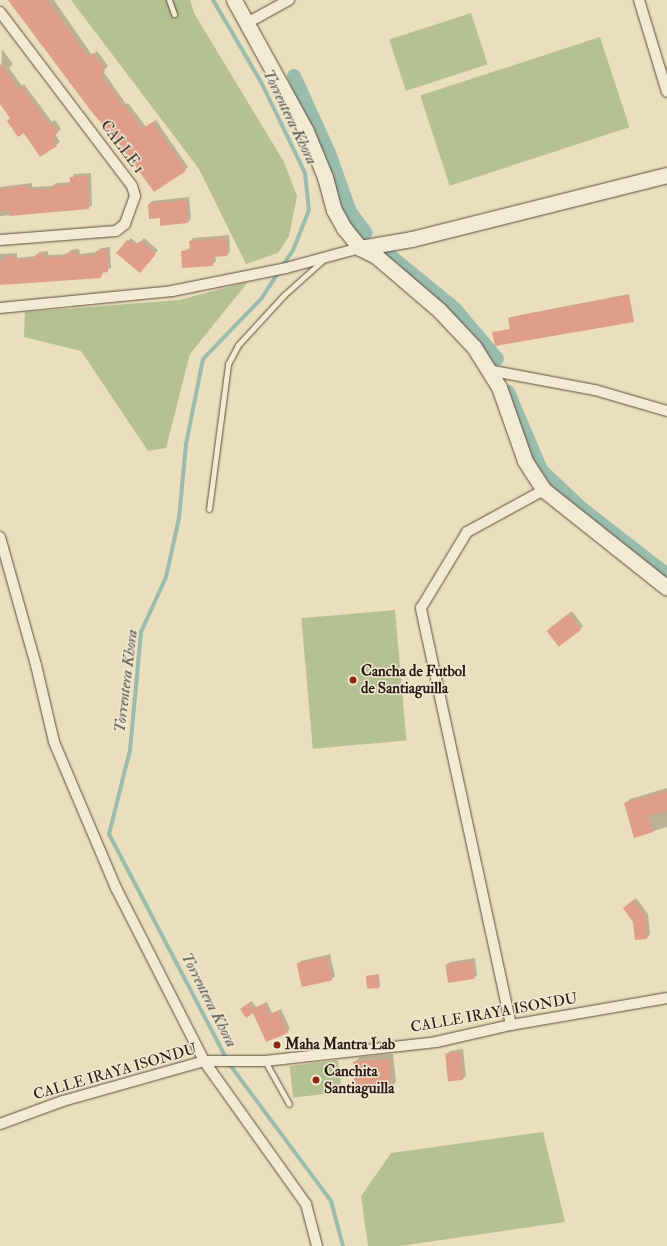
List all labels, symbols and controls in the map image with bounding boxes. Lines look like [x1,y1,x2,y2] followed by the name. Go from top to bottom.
[259,66,321,168] water label: Torrentera Khora
[96,117,148,177] street label: CALLE 1
[110,628,142,734] water label: Torrentera Khora
[361,662,466,697] place label: Cancha de Futbol de Santiaguilla
[348,675,358,685] marker: Cancha de Futbol de Santiaguilla
[177,949,241,1051] water label: Torrentera Khora
[409,989,579,1037] street label: CALLE IRAYA ISONDU
[285,1036,395,1054] place label: Maha Mantra Lab
[31,1040,199,1104] street label: CALLE IRAYA ISONDU
[272,1040,282,1050] marker: Maha Mantra Lab
[324,1062,394,1097] place label: Canchita Santiaguilla
[311,1075,321,1085] marker: Canchita Santiaguilla

